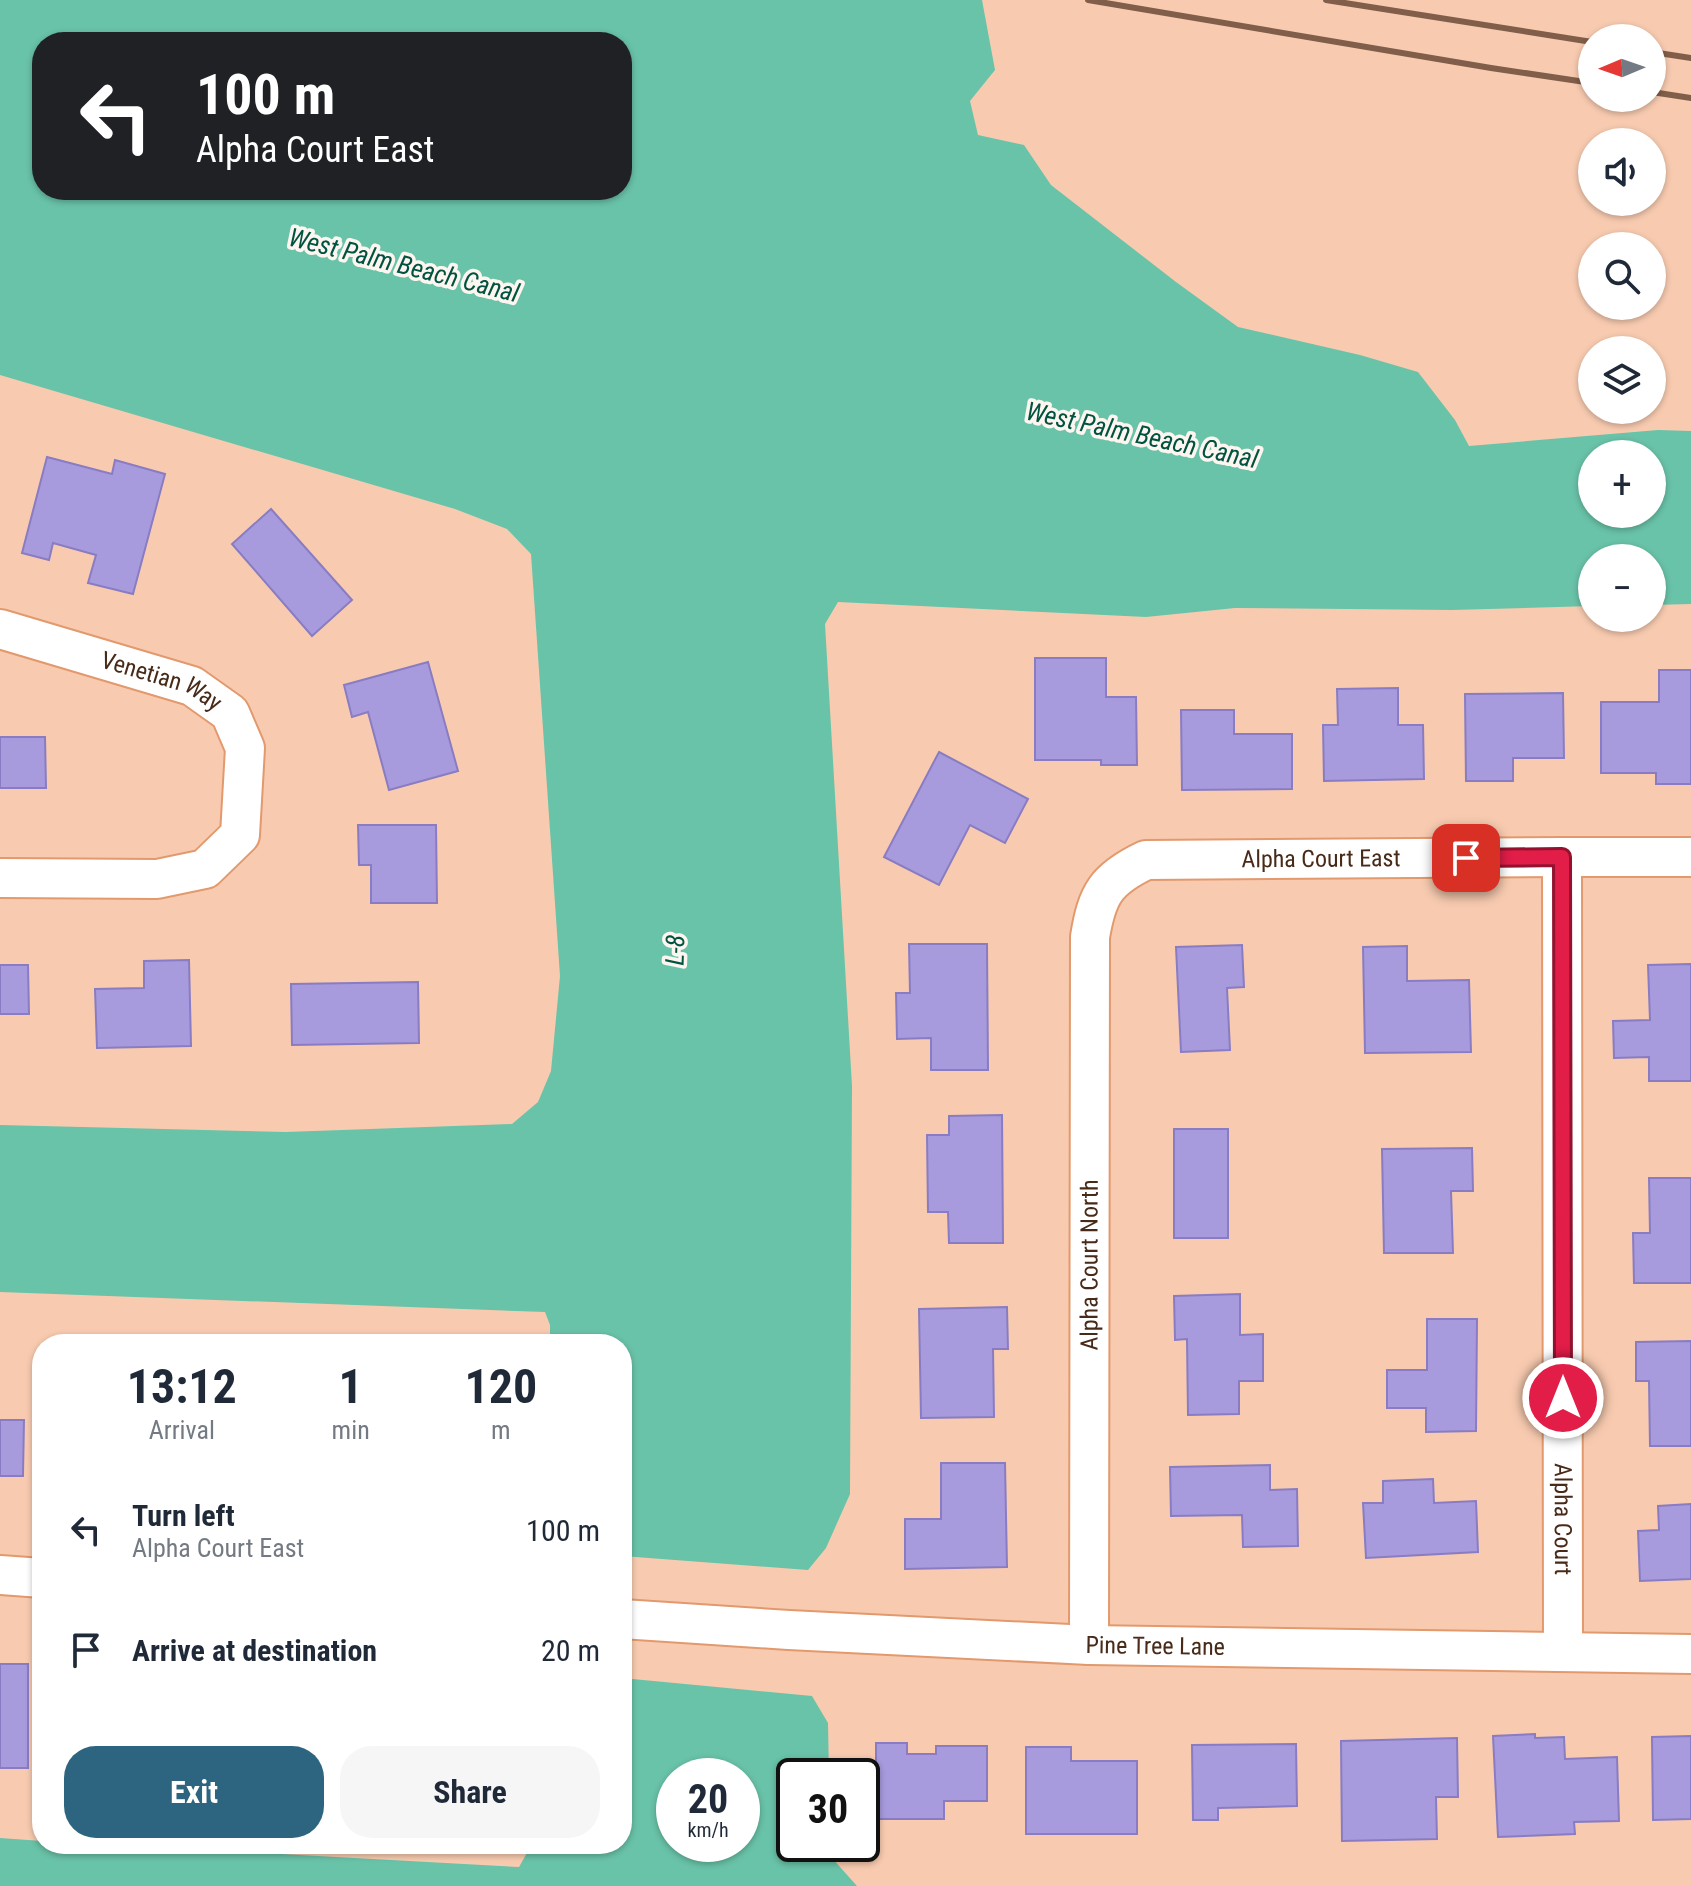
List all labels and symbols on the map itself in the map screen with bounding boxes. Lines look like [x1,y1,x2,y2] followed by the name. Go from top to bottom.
[1578,24,1666,112] north arrow
[286,222,523,308] water label: West Palm Beach Canal
[1023,396,1262,474] water label: West Palm Beach Canal
[98,646,227,717] street label: Venetian Way
[1432,824,1500,892] pin
[1241,844,1401,873] street label: Alpha Court East
[659,934,691,966] water label: L-8
[1075,1179,1104,1351] street label: Alpha Court North
[1521,1356,1605,1440] position arrow
[1549,1463,1577,1575] street label: Alpha Court
[1085,1631,1225,1661] street label: Pine Tree Lane
[776,1758,880,1862] speed limit sign: 30

